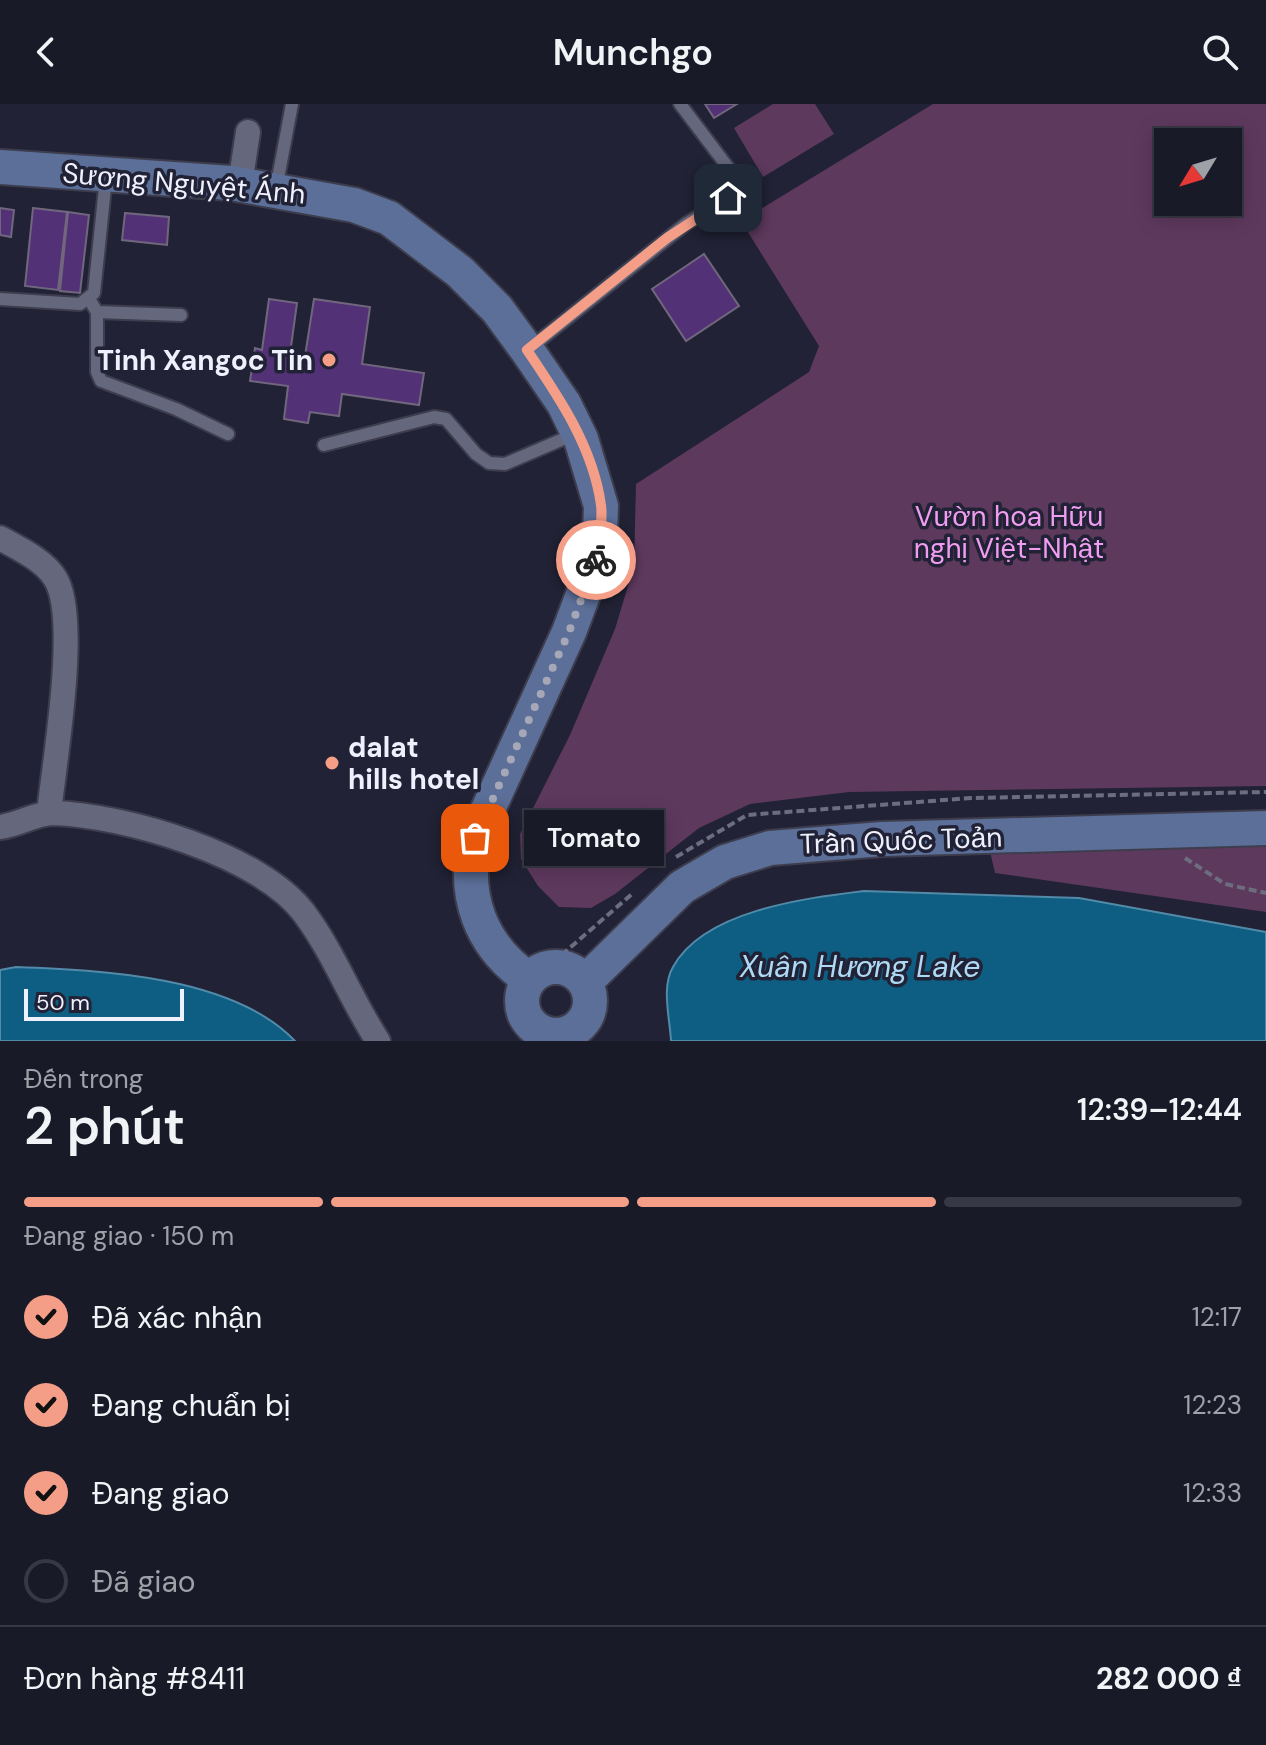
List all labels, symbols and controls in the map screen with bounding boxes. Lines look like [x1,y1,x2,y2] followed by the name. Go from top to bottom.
[553,29,713,76] text: Munchgo
[24,30,68,74] icon: back
[1198,30,1242,74] icon: search
[1154,128,1242,216] north arrow
[1154,128,1242,216] map controls
[61,154,307,213] street label: Sương Nguyệt Ánh
[694,164,762,232] pin
[706,176,750,220] icon: home
[97,342,313,379] place label: Tinh Xangoc Tin
[320,351,338,369] marker: Tinh Xangoc Tin
[914,498,1104,567] park label: Vườn hoa Hữu nghị Việt-Nhật
[556,520,636,600] courier
[574,538,618,582] icon: bike
[348,729,479,798] place label: dalat hills hotel
[323,754,341,772] marker: dalat hills hotel
[441,804,509,872] pin
[523,810,663,866] callout: Tomato
[453,816,497,860] icon: bag
[799,818,1003,863] street label: Trần Quốc Toản
[547,821,641,855] text: Tomato
[739,947,980,986] water label: Xuân Hương Lake
[24,985,184,1021] scale bar
[36,988,90,1017] text: 50 m
[24,1062,143,1096] text: Đến trong
[1077,1090,1242,1129] text: 12:39–12:44
[24,1092,185,1160] text: 2 phút
[24,1219,234,1253] text: Đang giao · 150 m
[24,1295,68,1339] icon: check
[92,1298,262,1337] text: Đã xác nhận
[1192,1300,1242,1334] text: 12:17
[24,1383,68,1427] icon: check
[92,1386,290,1425] text: Đang chuẩn bị
[1183,1388,1242,1422] text: 12:23
[24,1471,68,1515] icon: check
[92,1474,230,1513] text: Đang giao
[1183,1476,1242,1510] text: 12:33
[92,1562,196,1601] text: Đã giao
[24,1659,245,1698] text: Đơn hàng #8411
[1096,1659,1242,1698] text: 282 000 ₫

